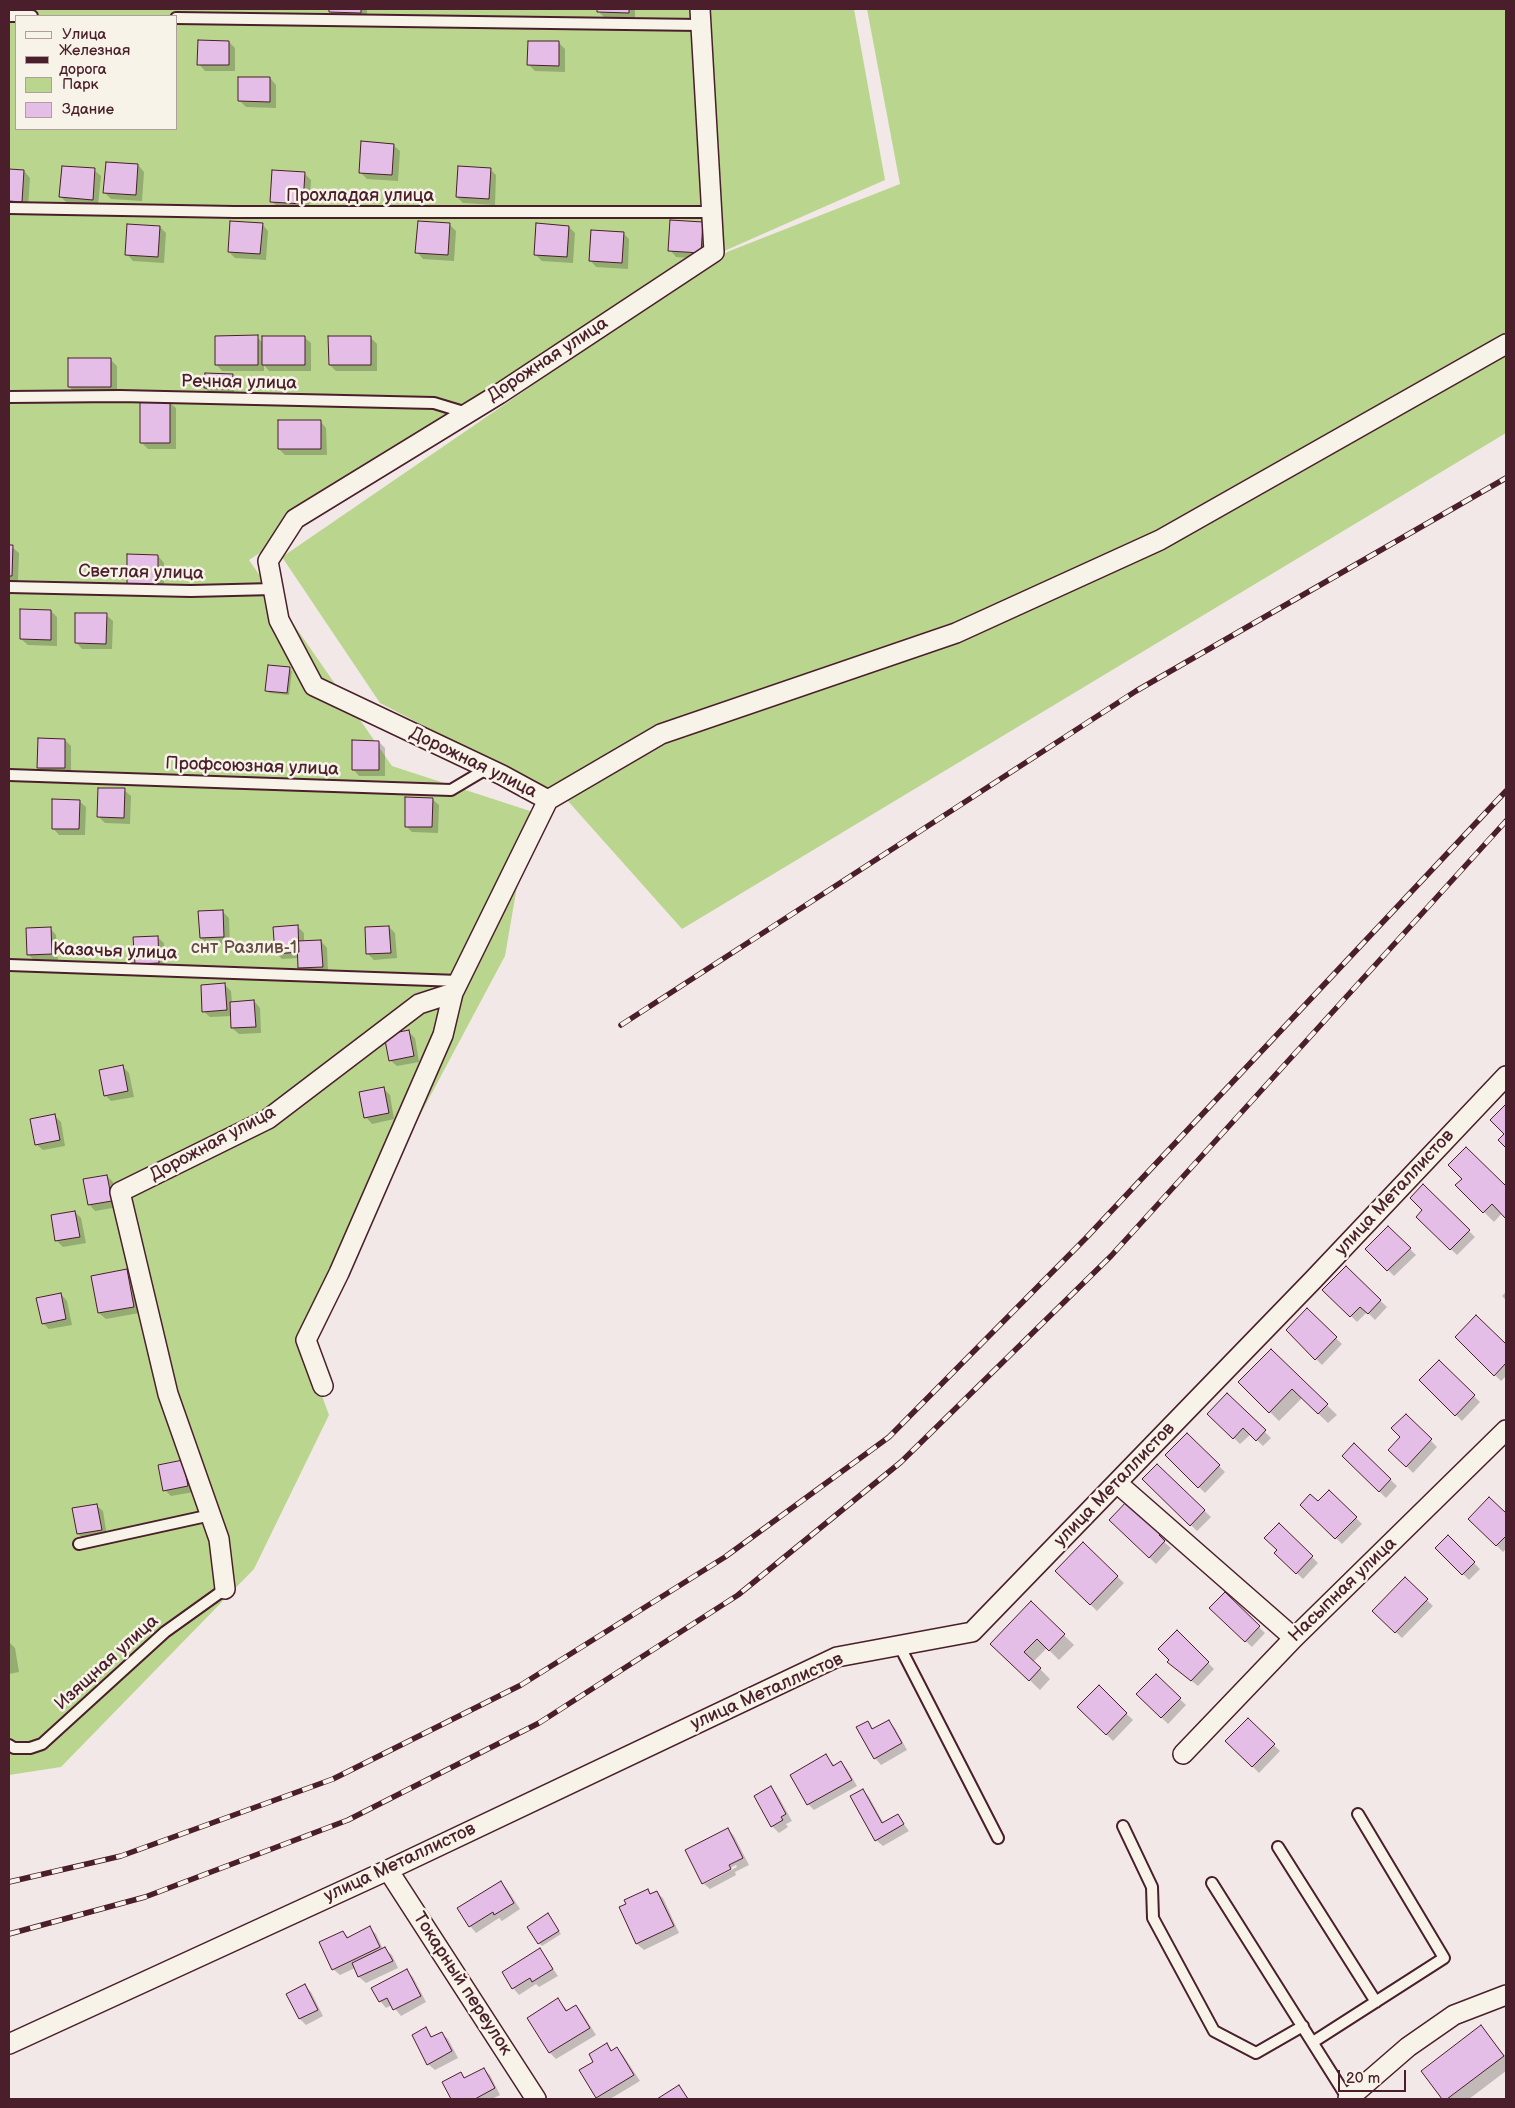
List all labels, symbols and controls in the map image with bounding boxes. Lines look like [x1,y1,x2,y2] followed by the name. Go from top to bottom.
[15,15,178,130] legend
[62,25,106,44] text: Улица
[59,41,130,79] text: Железная дорога
[62,75,99,94] text: Парк
[62,100,114,119] text: Здание
[286,185,434,207] street label: Прохладая улица
[484,313,612,407] street label: Дорожная улица
[181,371,297,395] street label: Речная улица
[78,561,204,585] street label: Светлая улица
[406,723,540,803] street label: Дорожная улица
[165,753,339,781] street label: Профсоюзная улица
[191,937,297,959] park label: снт Разлив-1
[52,939,178,965] street label: Казачья улица
[146,1102,280,1186] street label: Дорожная улица
[1331,1125,1459,1261] street label: улица Металлистов
[1050,1418,1180,1552] street label: улица Металлистов
[1285,1533,1401,1647] street label: Насыпная улица
[51,1611,163,1715] street label: Изящная улица
[687,1649,847,1735] street label: улица Металлистов
[321,1818,479,1908] street label: улица Металлистов
[408,1908,516,2060] street label: Токарный переулок
[1340,2060,1408,2092] scale bar
[1346,2069,1380,2088] text: 20 m

